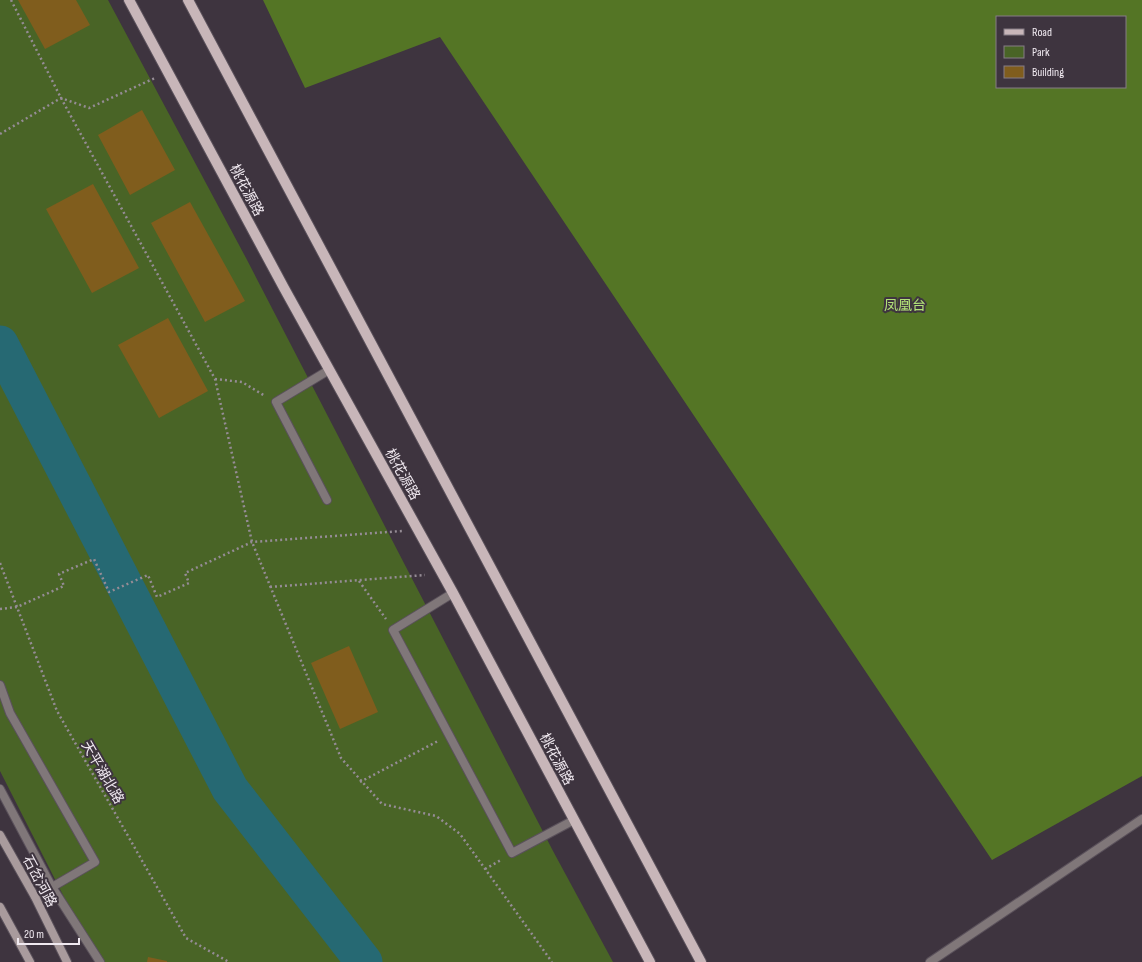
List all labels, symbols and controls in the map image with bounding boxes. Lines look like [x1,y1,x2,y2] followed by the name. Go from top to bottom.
[996,16,1126,88] legend
[1032,25,1052,40] text: Road
[1032,45,1050,60] text: Park
[1032,65,1064,80] text: Building
[226,162,267,219] street label: 桃花源路
[884,297,926,314] park label: 凤凰台
[382,446,424,503] street label: 桃花源路
[536,731,577,788] street label: 桃花源路
[78,738,127,807] street label: 天平湖北路
[19,853,60,910] street label: 石岔河路
[18,920,79,946] scale bar
[24,927,44,942] text: 20 m

